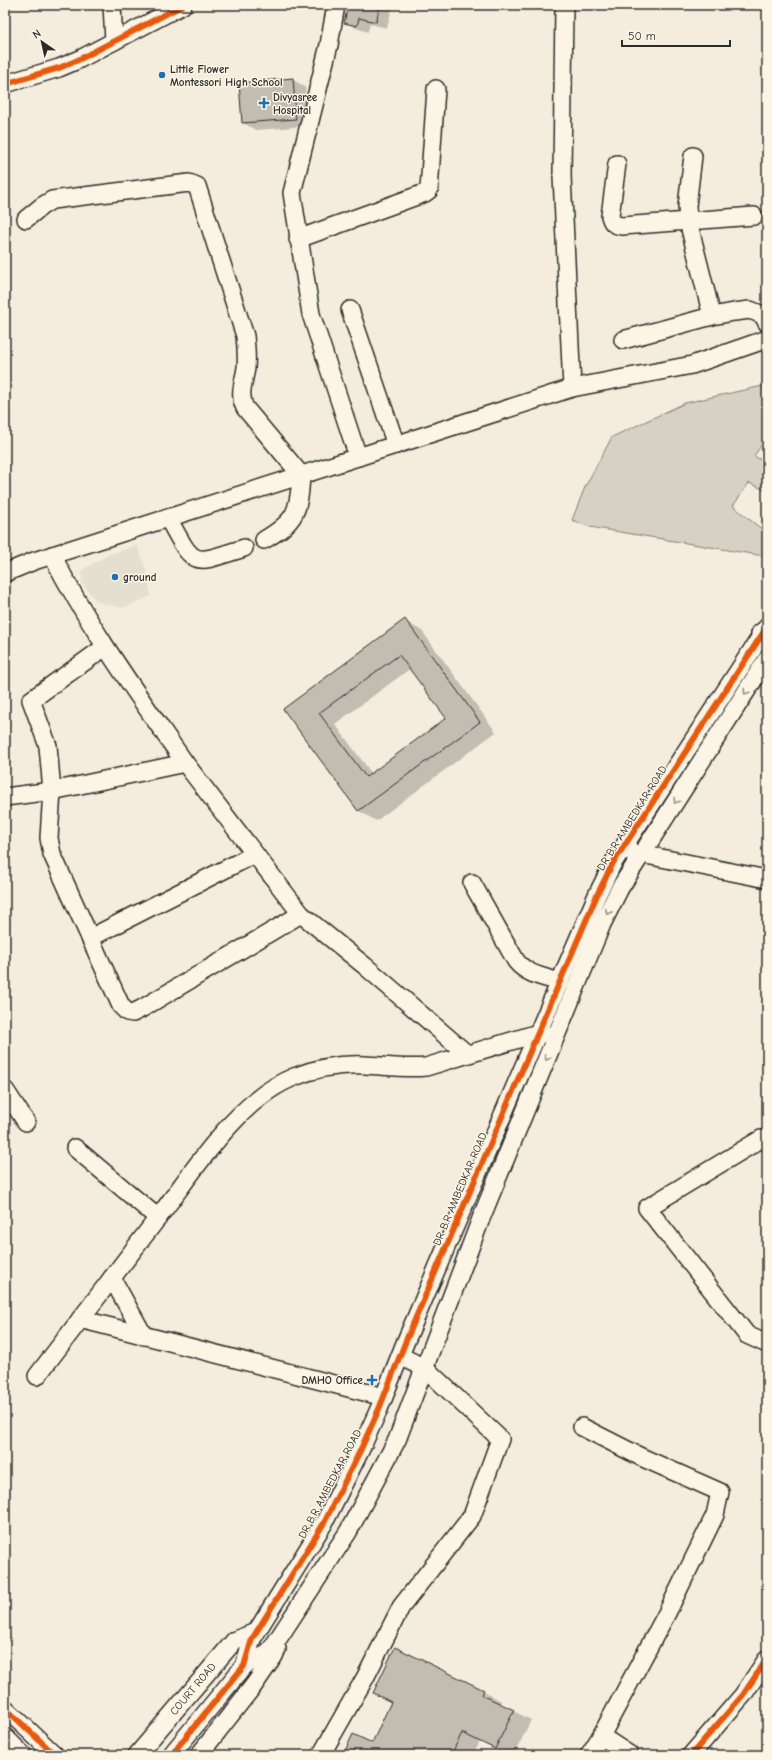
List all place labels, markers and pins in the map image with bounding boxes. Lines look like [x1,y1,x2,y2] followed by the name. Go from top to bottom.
[170,63,283,89] place label: Little Flower Montessori High School
[157,70,167,80] marker: Little Flower Montessori High School
[273,91,318,117] place label: Divyasree Hospital
[258,97,270,109] marker: Divyasree Hospital
[123,571,157,584] place label: ground
[110,572,120,582] marker: ground
[301,1374,364,1387] place label: DMHO Office
[366,1374,378,1386] marker: DMHO Office

